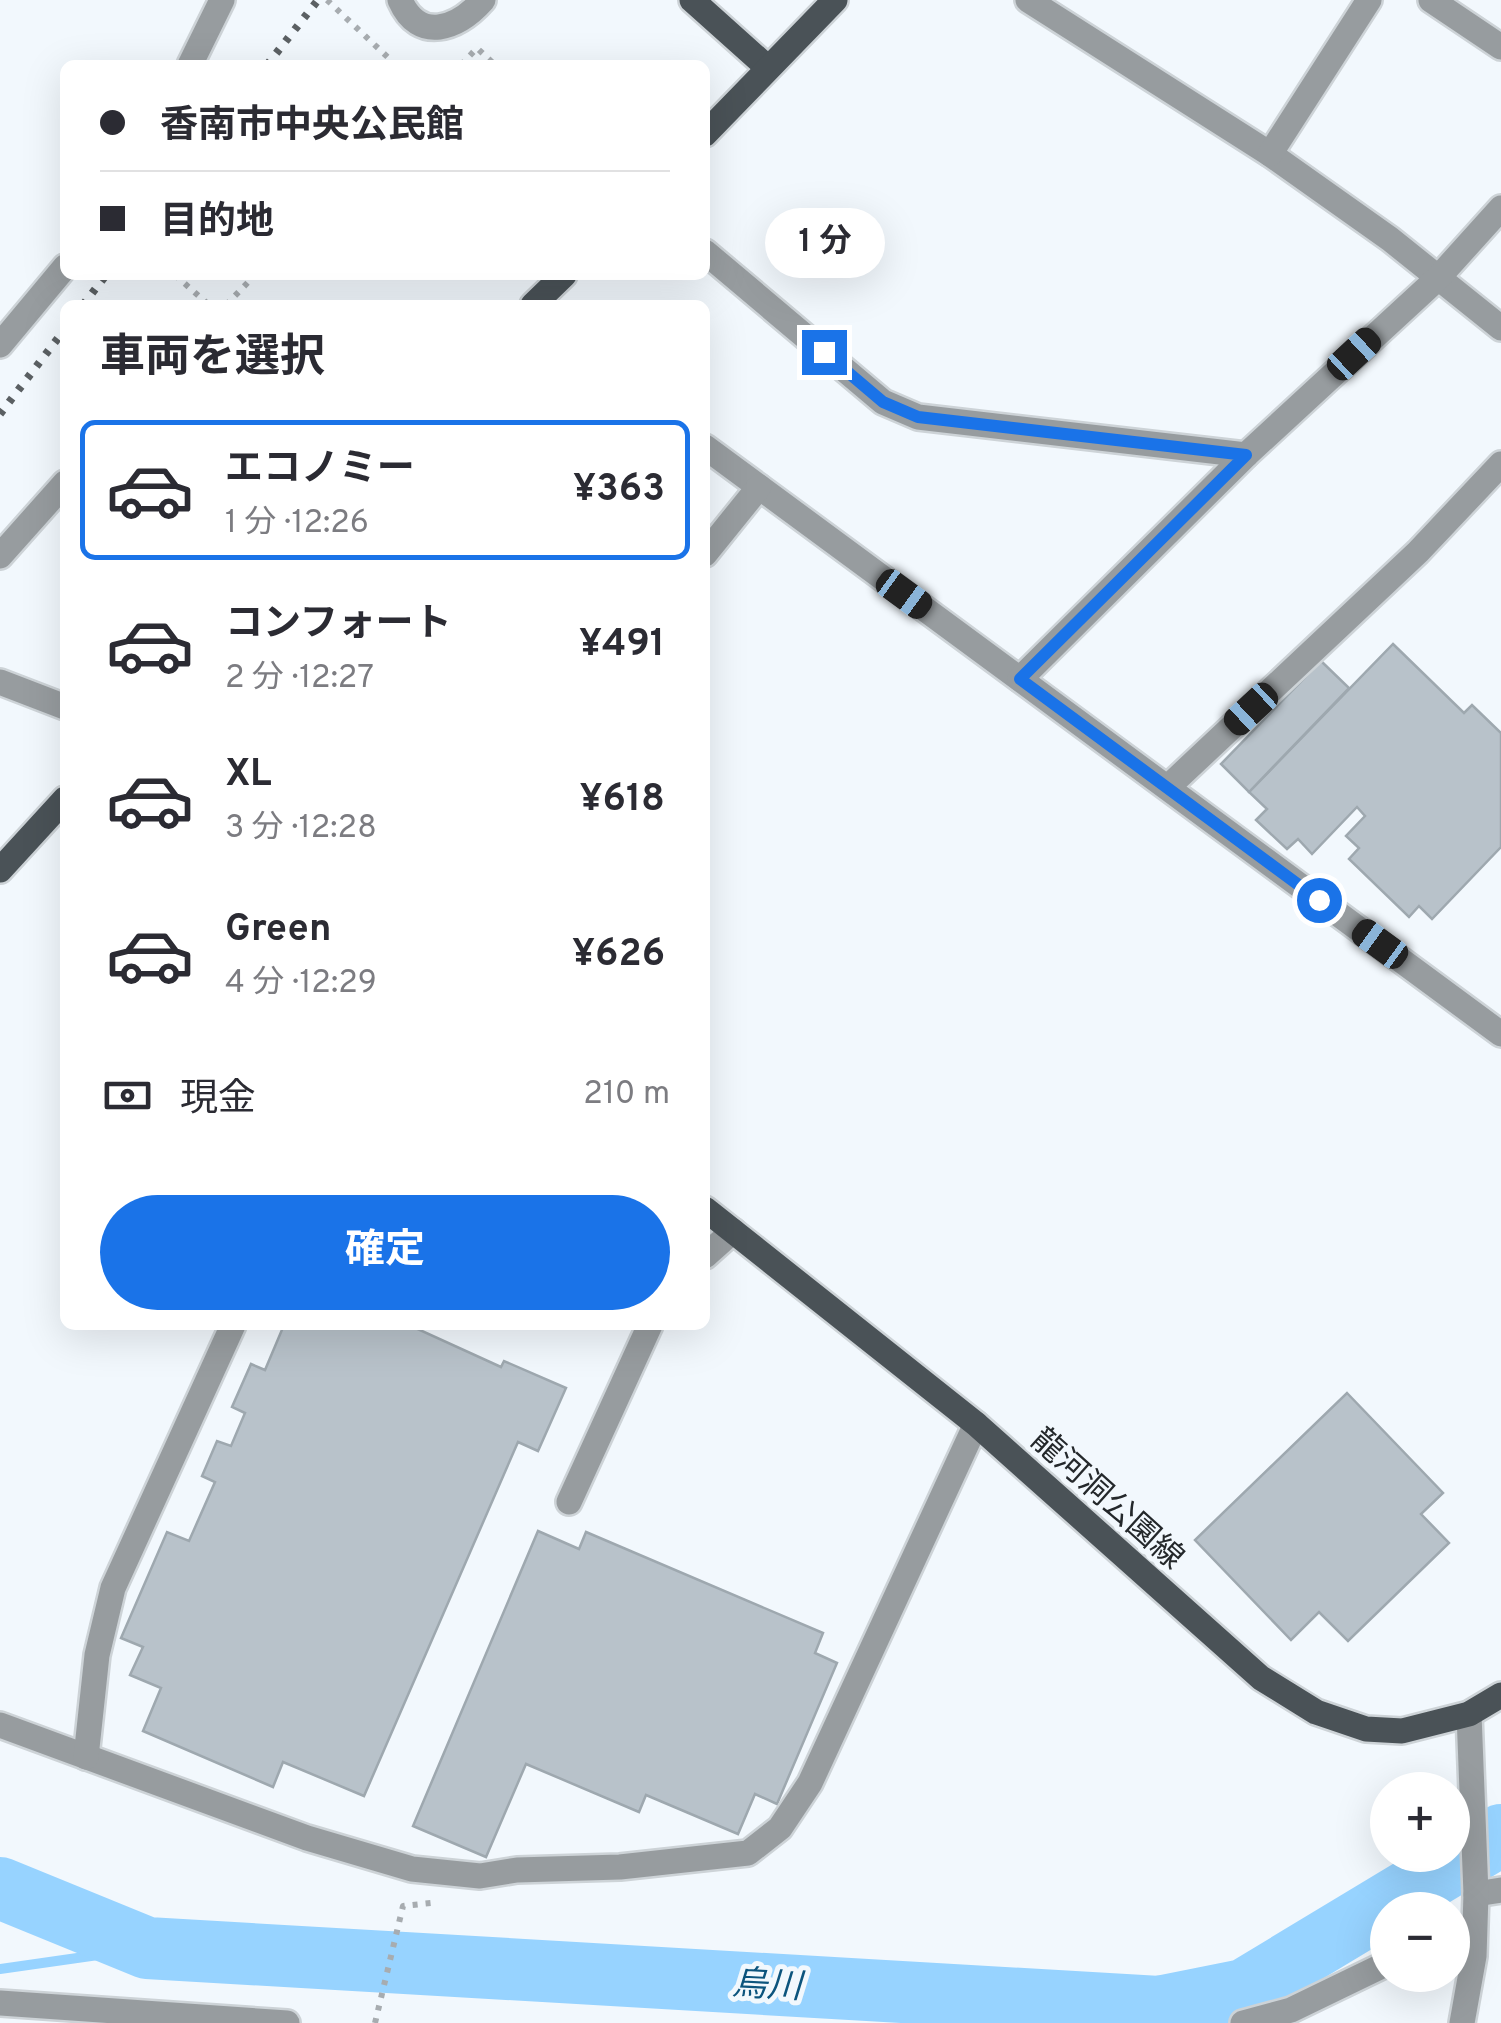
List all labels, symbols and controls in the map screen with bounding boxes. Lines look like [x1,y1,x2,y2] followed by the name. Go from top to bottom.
[160,103,464,152] text: 香南市中央公民館
[160,199,274,248] text: 目的地
[764,207,884,277] callout: 1 分
[799,223,851,263] text: 1 分
[1322,323,1386,385] car
[802,330,847,375] route end
[100,331,325,388] text: 車両を選択
[105,445,195,535] icon: car
[225,446,415,495] text: エコノミー
[573,466,665,515] text: ¥363
[225,504,369,544] text: 1 分 · 12:26
[871,564,937,624] car
[105,600,195,690] icon: car
[225,601,452,650] text: コンフォート
[579,621,665,670] text: ¥491
[225,659,374,699] text: 2 分 · 12:27
[1219,678,1283,740] car
[225,751,272,800] text: XL
[105,755,195,845] icon: car
[579,776,665,825] text: ¥618
[225,809,377,849] text: 3 分 · 12:28
[1297,878,1342,923] route start
[225,906,331,955] text: Green
[105,910,195,1000] icon: car
[1347,914,1413,974] car
[572,931,665,980] text: ¥626
[225,964,377,1004] text: 4 分 · 12:29
[100,1068,155,1123] icon: cash
[583,1075,670,1115] text: 210 m
[180,1076,256,1125] text: 現金
[100,1195,670,1310] button: 確定
[1021,1421,1191,1579] street label: 龍河洞公園線
[1370,1772,1470,1992] map controls
[1370,1772,1470,1872] button: +
[1370,1892,1470,1992] button: −
[731,1963,807,2011] water label: 烏川

